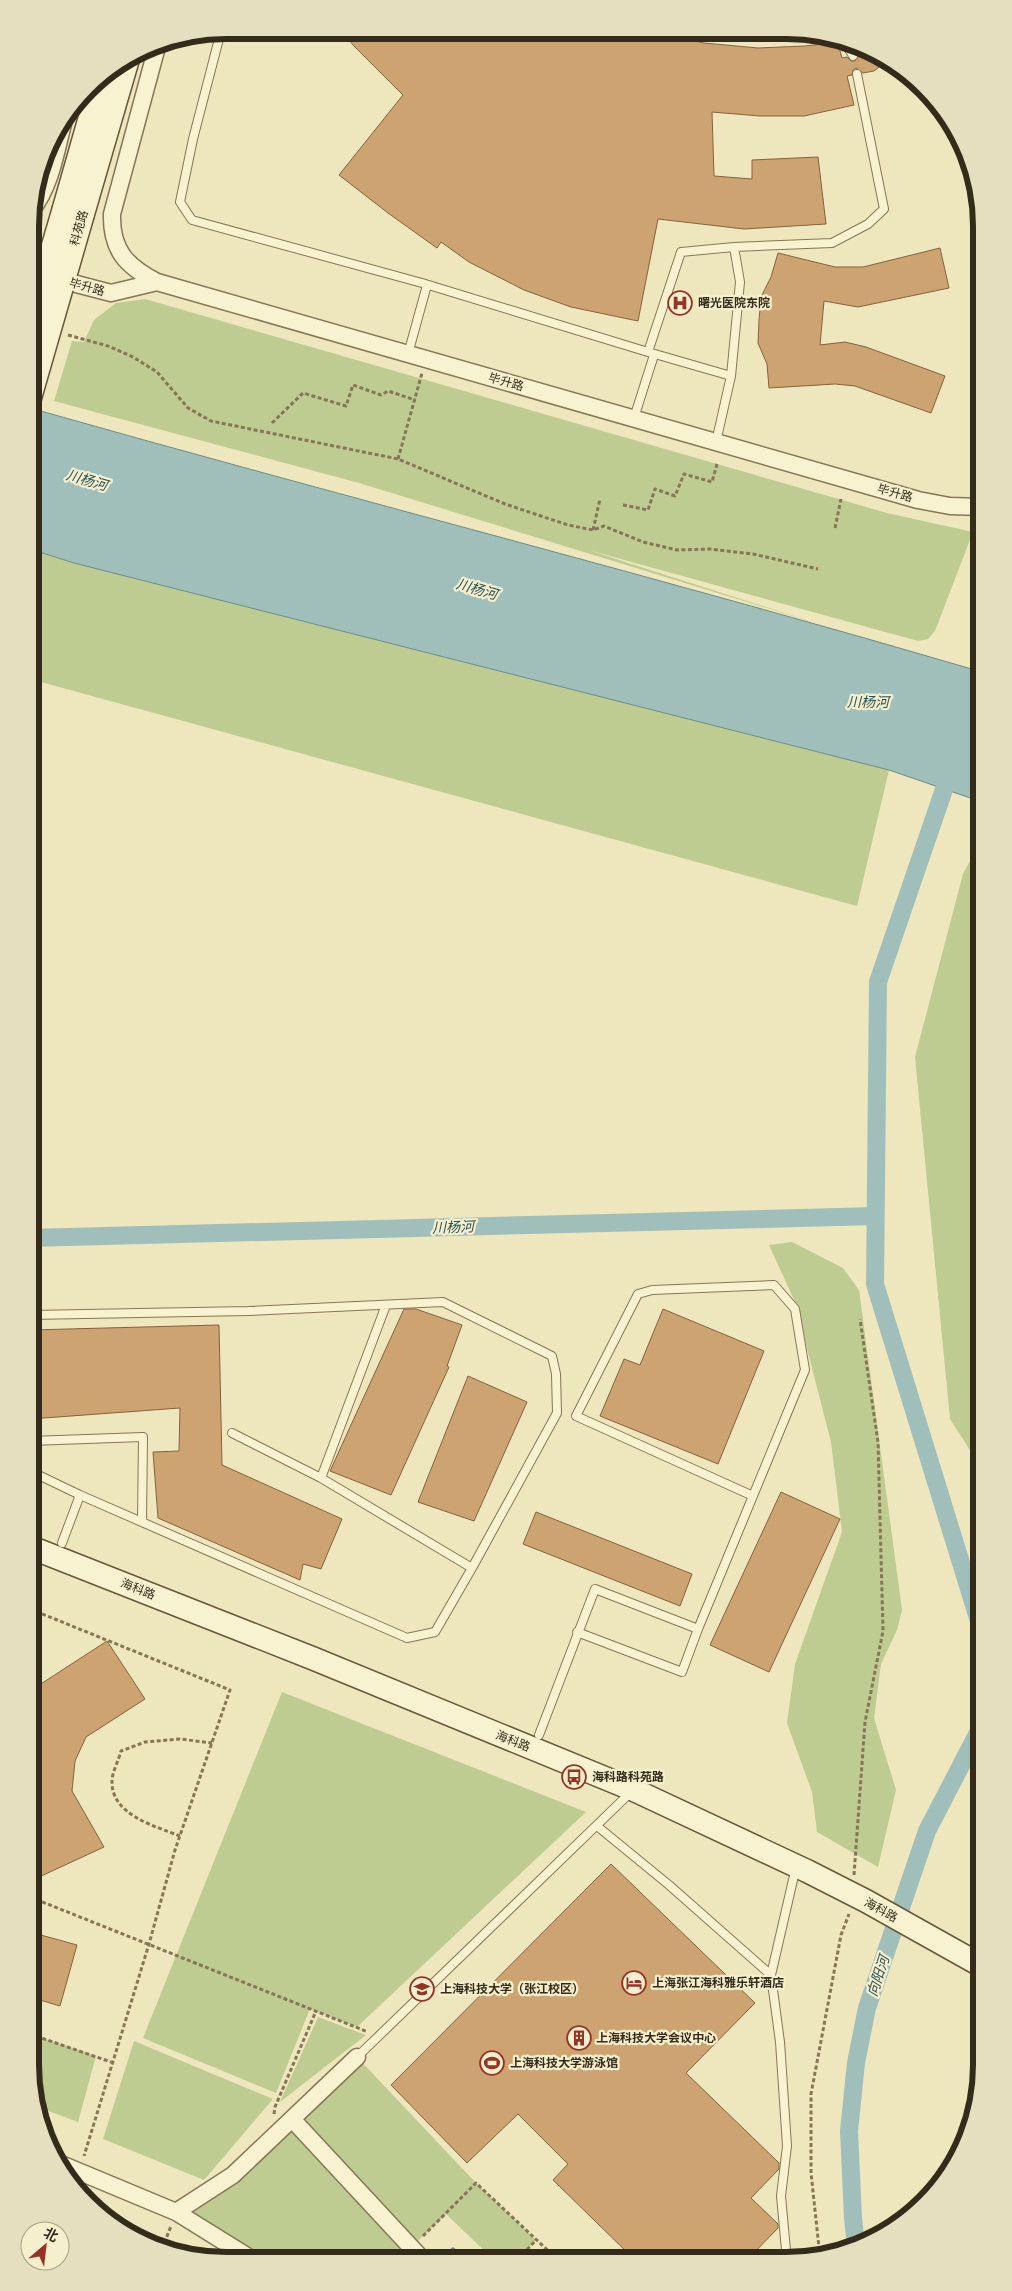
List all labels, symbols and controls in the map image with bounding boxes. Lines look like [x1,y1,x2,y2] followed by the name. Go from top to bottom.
[66,208,91,247] street label: 科苑路
[68,275,106,298] street label: 毕升路
[667,290,693,316] hospital icon: 曙光医院东院
[698,295,770,310] place label: 曙光医院东院
[487,369,526,394] street label: 毕升路
[64,466,113,495] water label: 川杨河
[876,480,915,505] street label: 毕升路
[454,575,503,604] water label: 川杨河
[847,693,892,711] water label: 川杨河
[432,1217,477,1237] water label: 川杨河
[119,1575,158,1602] street label: 海科路
[494,1727,533,1754] street label: 海科路
[561,1764,587,1790] bus stop icon: 海科路科苑路
[592,1769,664,1784] place label: 海科路科苑路
[862,1894,901,1925] street label: 海科路
[863,1950,894,1999] water label: 向阳河
[621,1970,647,1996] hotel icon: 上海张江海科雅乐轩酒店
[652,1975,784,1990] place label: 上海张江海科雅乐轩酒店
[409,1976,435,2002] school or university icon: 上海科技大学（张江校区）
[440,1981,584,1996] place label: 上海科技大学（张江校区）
[566,2025,592,2051] building icon: 上海科技大学会议中心
[596,2030,716,2045] place label: 上海科技大学会议中心
[479,2050,505,2076] sports icon: 上海科技大学游泳馆
[510,2055,618,2070] place label: 上海科技大学游泳馆
[20,2221,70,2271] north arrow
[41,2223,62,2246] text: 北

